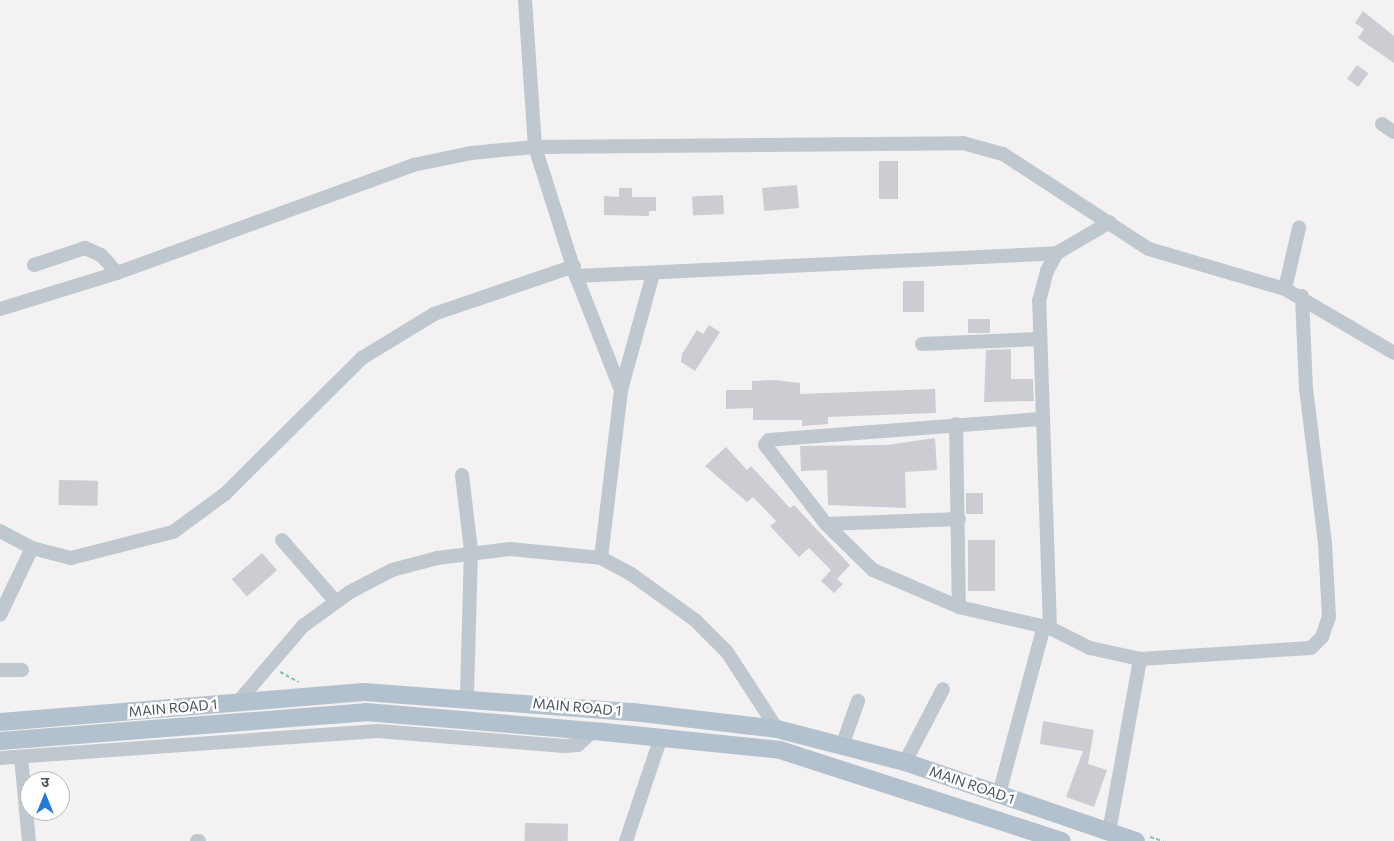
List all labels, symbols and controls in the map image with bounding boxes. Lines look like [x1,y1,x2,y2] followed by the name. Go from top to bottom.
[532,695,622,719] street label: MAIN ROAD 1
[128,696,218,720] street label: MAIN ROAD 1
[927,763,1017,807] street label: MAIN ROAD 1
[20,771,70,821] north arrow
[41,773,49,790] text: उ

